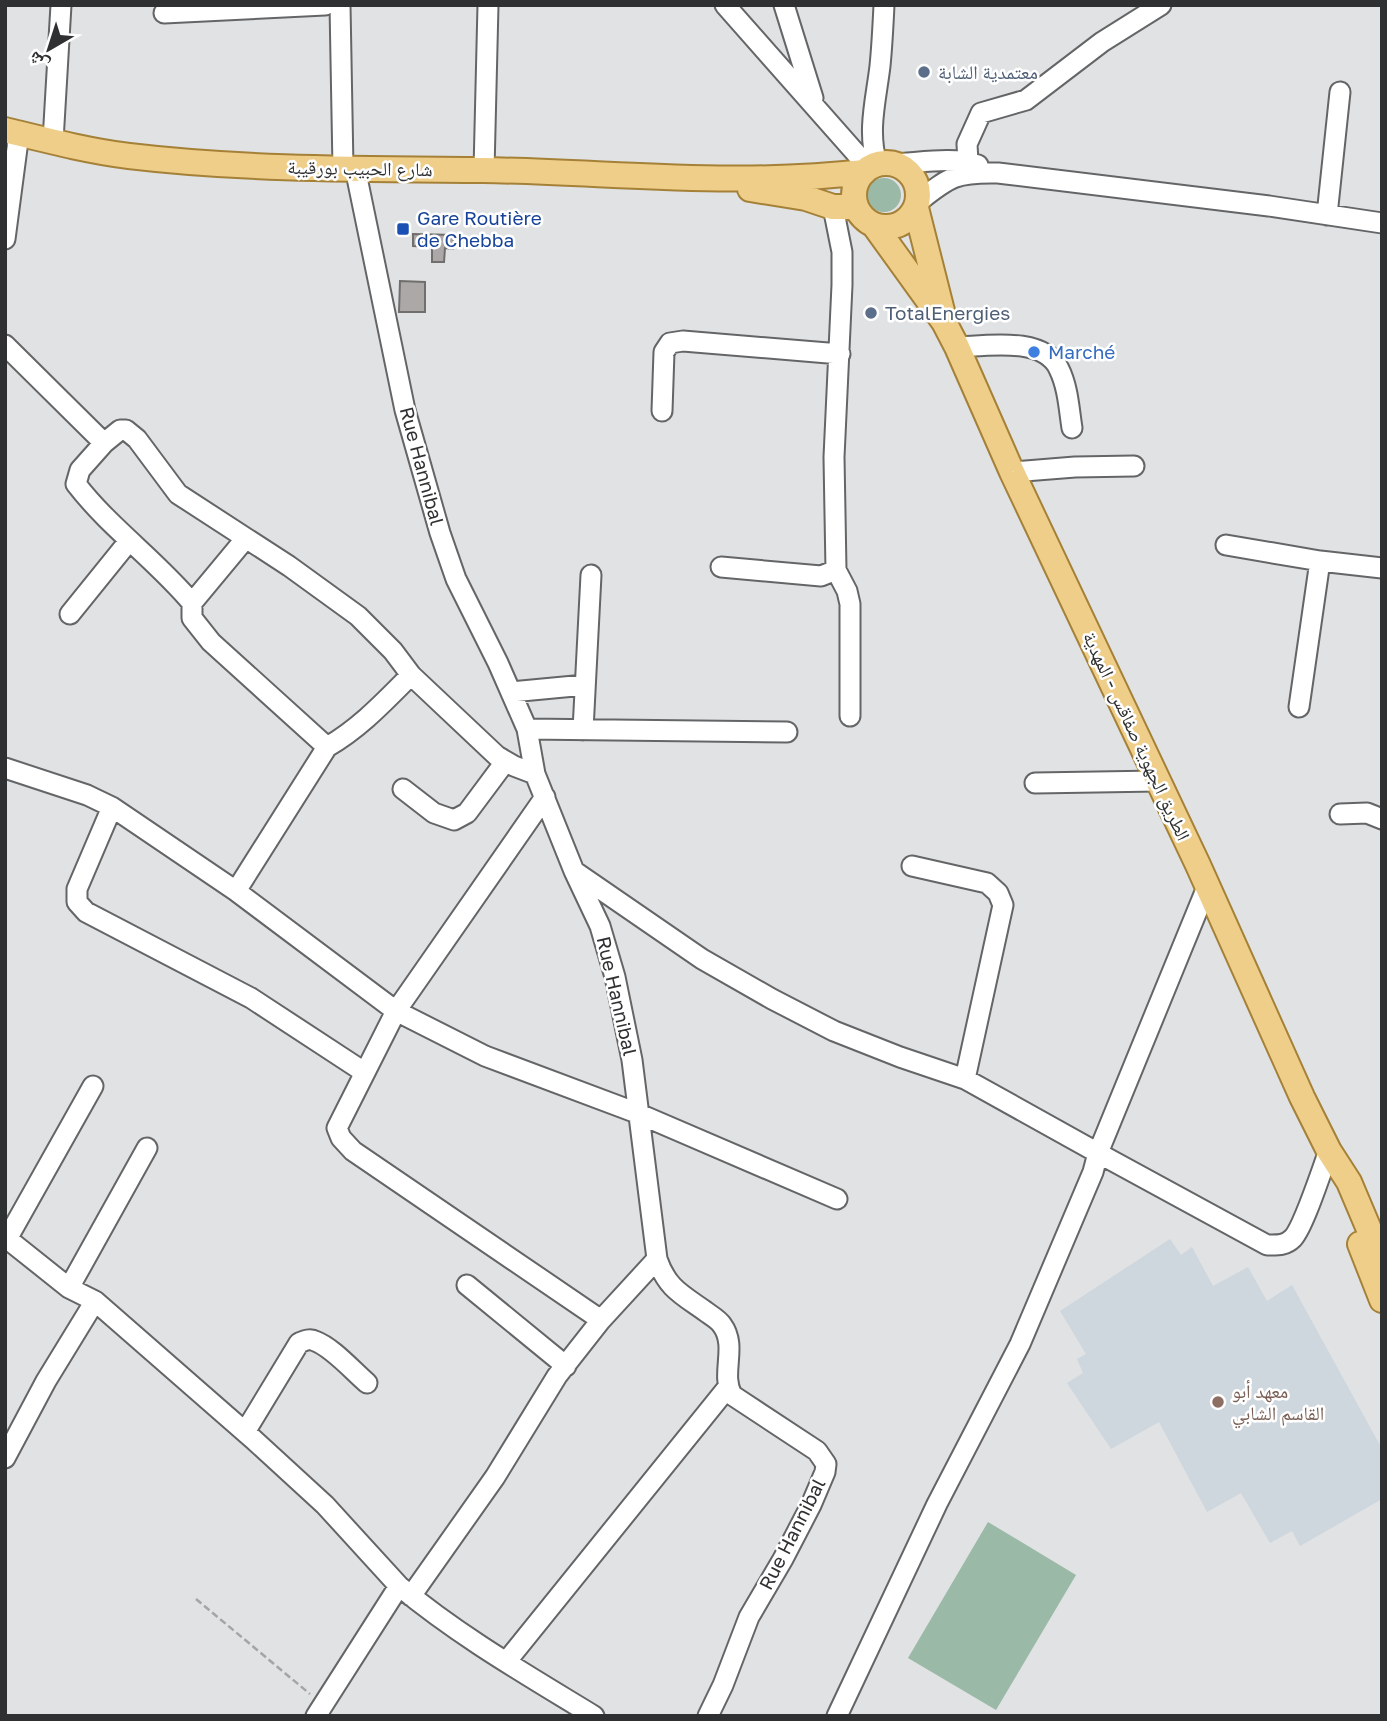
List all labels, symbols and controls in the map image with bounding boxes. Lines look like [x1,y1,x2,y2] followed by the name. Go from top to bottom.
[14,14,84,84] north arrow
[23,47,54,78] text: ش
[938,60,1038,84] place label: معتمدية الشابة
[916,64,932,80] marker: معتمدية الشابة
[287,155,433,181] street label: شارع الحبيب بورقيبة
[417,206,542,251] place label: Gare Routière de Chebba
[395,221,411,237] marker: Gare Routière de Chebba
[885,301,1010,324] place label: TotalEnergies
[863,305,879,321] marker: TotalEnergies
[1048,340,1115,363] place label: Marché
[1026,344,1042,360] marker: Marché
[396,404,449,528] street label: Rue Hannibal
[1078,628,1196,844] street label: الطريق الجهوية صفاقس - المهدية
[593,934,642,1058] street label: Rue Hannibal
[1232,1379,1324,1429] place label: معهد أبو القاسم الشابي
[1210,1394,1226,1410] marker: معهد أبو القاسم الشابي
[754,1474,829,1593] street label: Rue Hannibal

